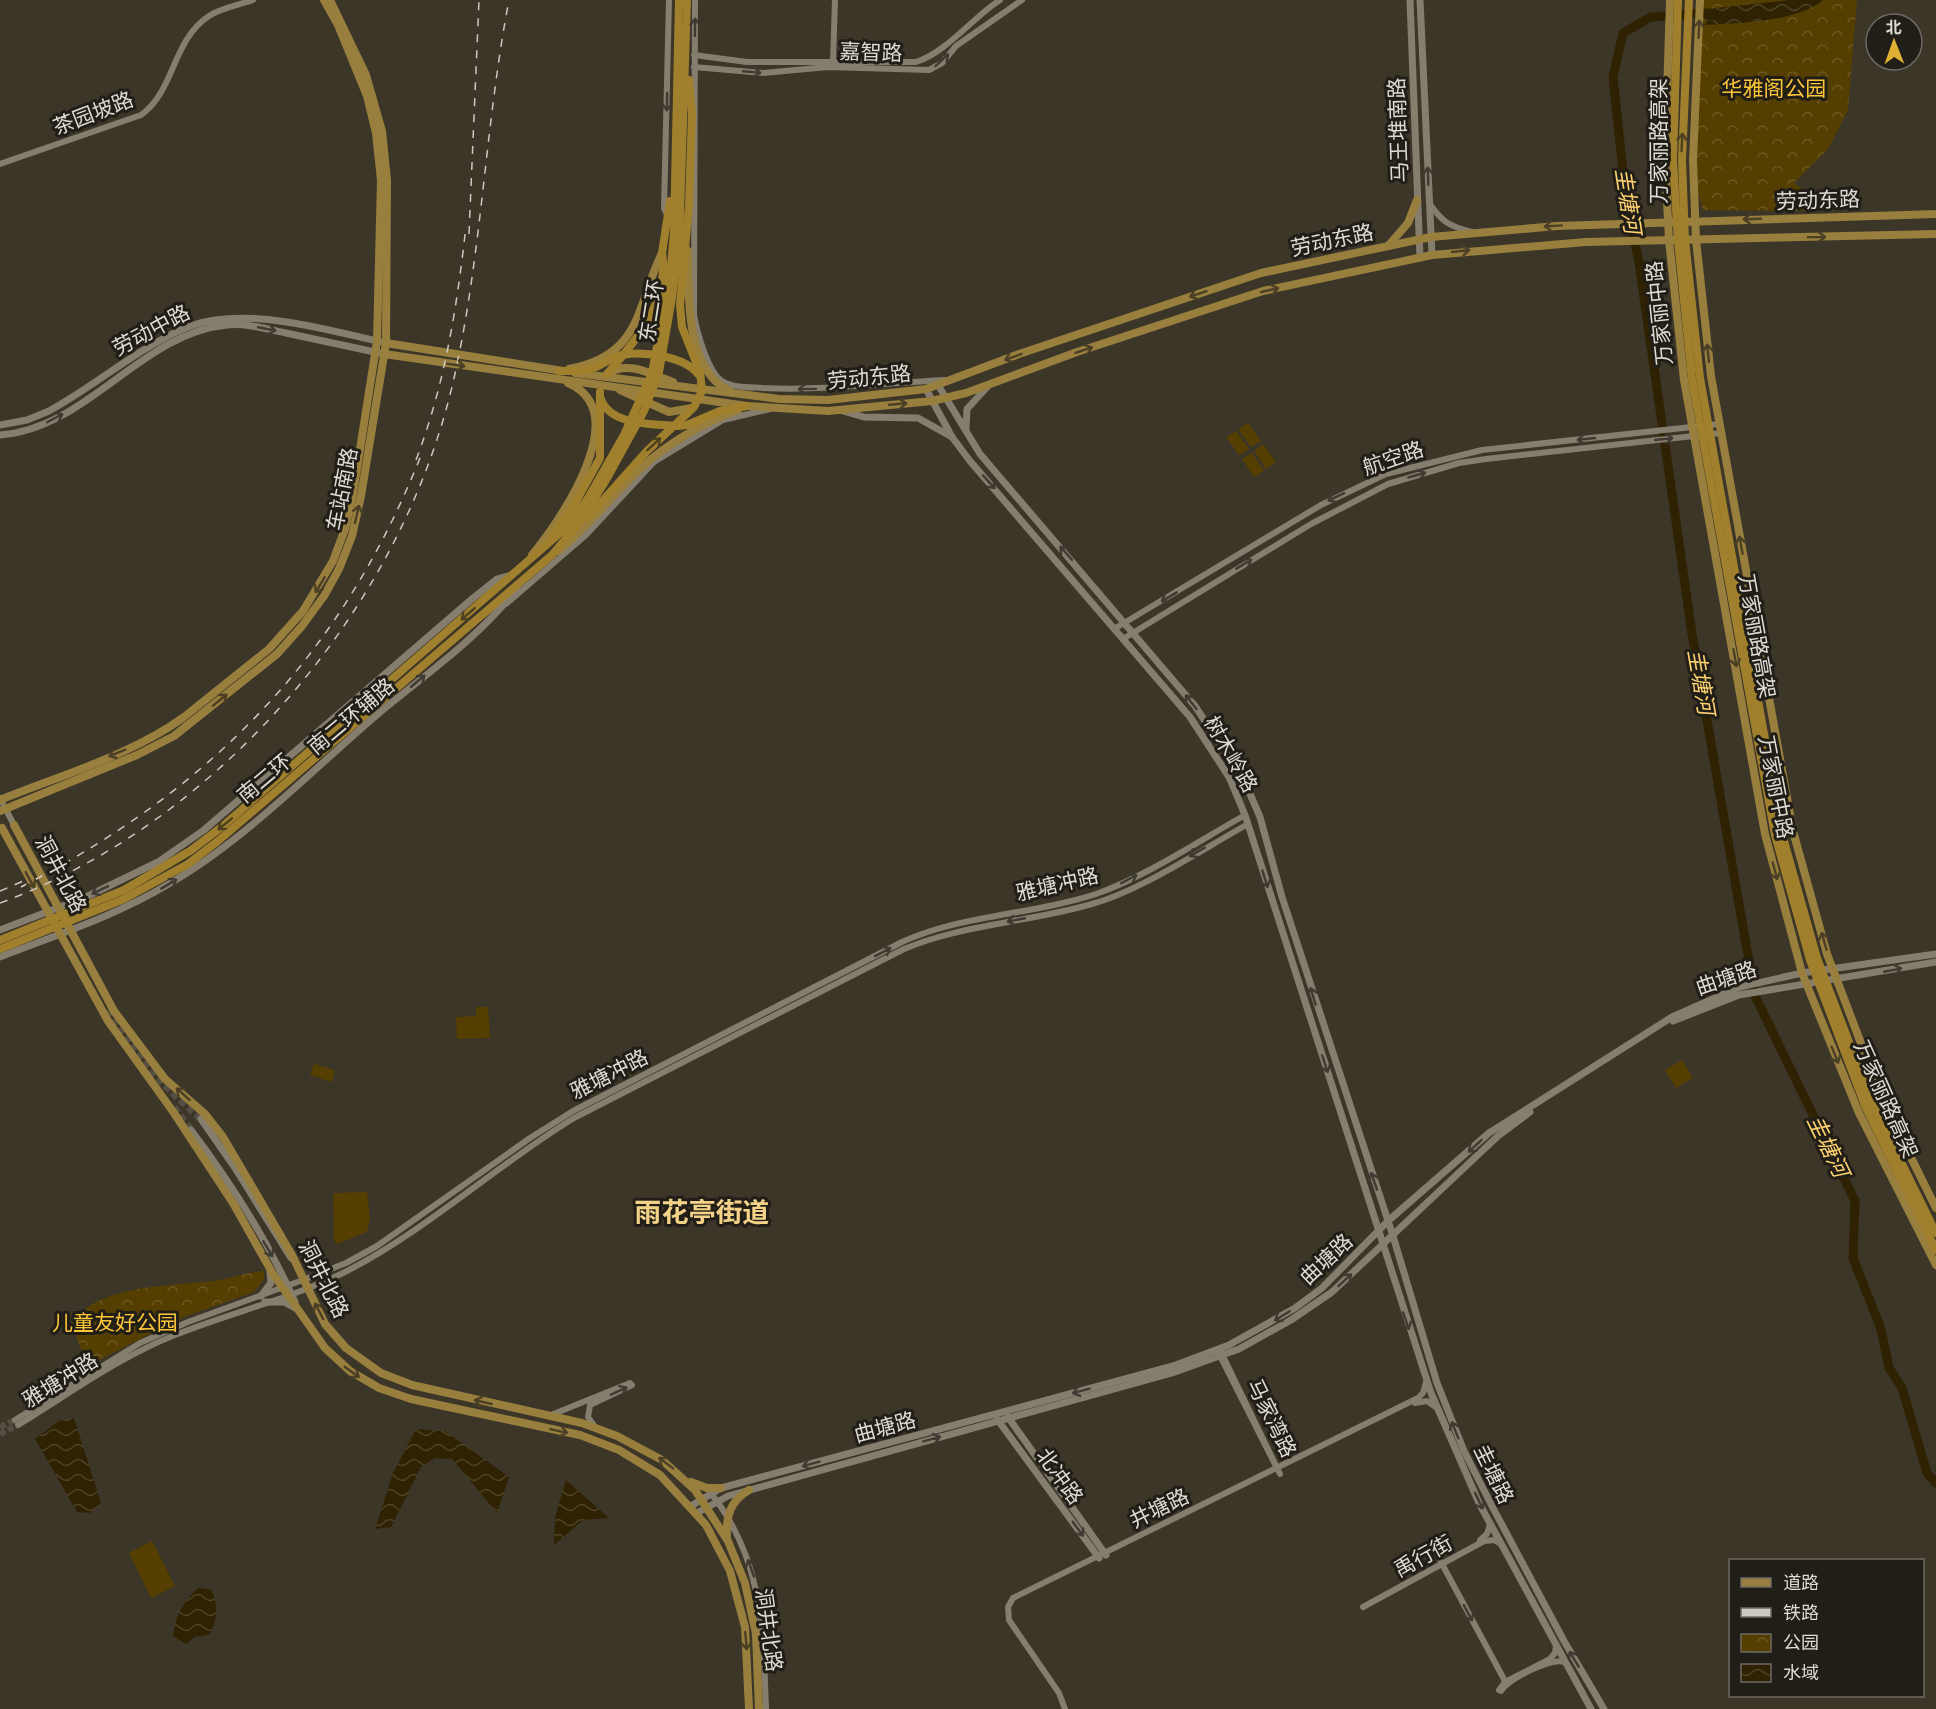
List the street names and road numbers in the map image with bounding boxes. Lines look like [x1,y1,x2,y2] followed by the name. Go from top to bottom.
[839,38,903,66] street label: 嘉智路
[1384,77,1412,183] street label: 马王堆南路
[1646,78,1671,204] street label: 万家丽路高架
[49,86,137,140] street label: 茶园坡路
[1776,186,1860,214] street label: 劳动东路
[1288,219,1376,261] street label: 劳动东路
[1641,259,1677,367] street label: 万家丽中路
[634,278,668,344] street label: 东二环
[108,299,194,361] street label: 劳动中路
[826,360,912,394] street label: 劳动东路
[1359,436,1427,480] street label: 航空路
[322,445,362,533] street label: 车站南路
[1734,572,1780,700] street label: 万家丽路高架
[303,673,399,759] street label: 南二环辅路
[1199,711,1263,797] street label: 树木岭路
[1754,733,1798,841] street label: 万家丽中路
[232,748,296,808] street label: 南二环
[30,831,92,917] street label: 洞井北路
[1013,862,1101,906] street label: 雅塘冲路
[1692,956,1760,1000] street label: 曲塘路
[1849,1036,1923,1162] street label: 万家丽路高架
[566,1044,652,1104] street label: 雅塘冲路
[1294,1228,1358,1290] street label: 曲塘路
[294,1236,354,1322] street label: 洞井北路
[18,1347,102,1413] street label: 雅塘冲路
[1242,1375,1302,1461] street label: 马家湾路
[851,1407,919,1447] street label: 曲塘路
[1469,1440,1519,1508] street label: 圭塘路
[1031,1443,1089,1509] street label: 北冲路
[1125,1483,1193,1533] street label: 井塘路
[1389,1530,1457,1582] street label: 禹行街
[751,1587,787,1673] street label: 洞井北路

